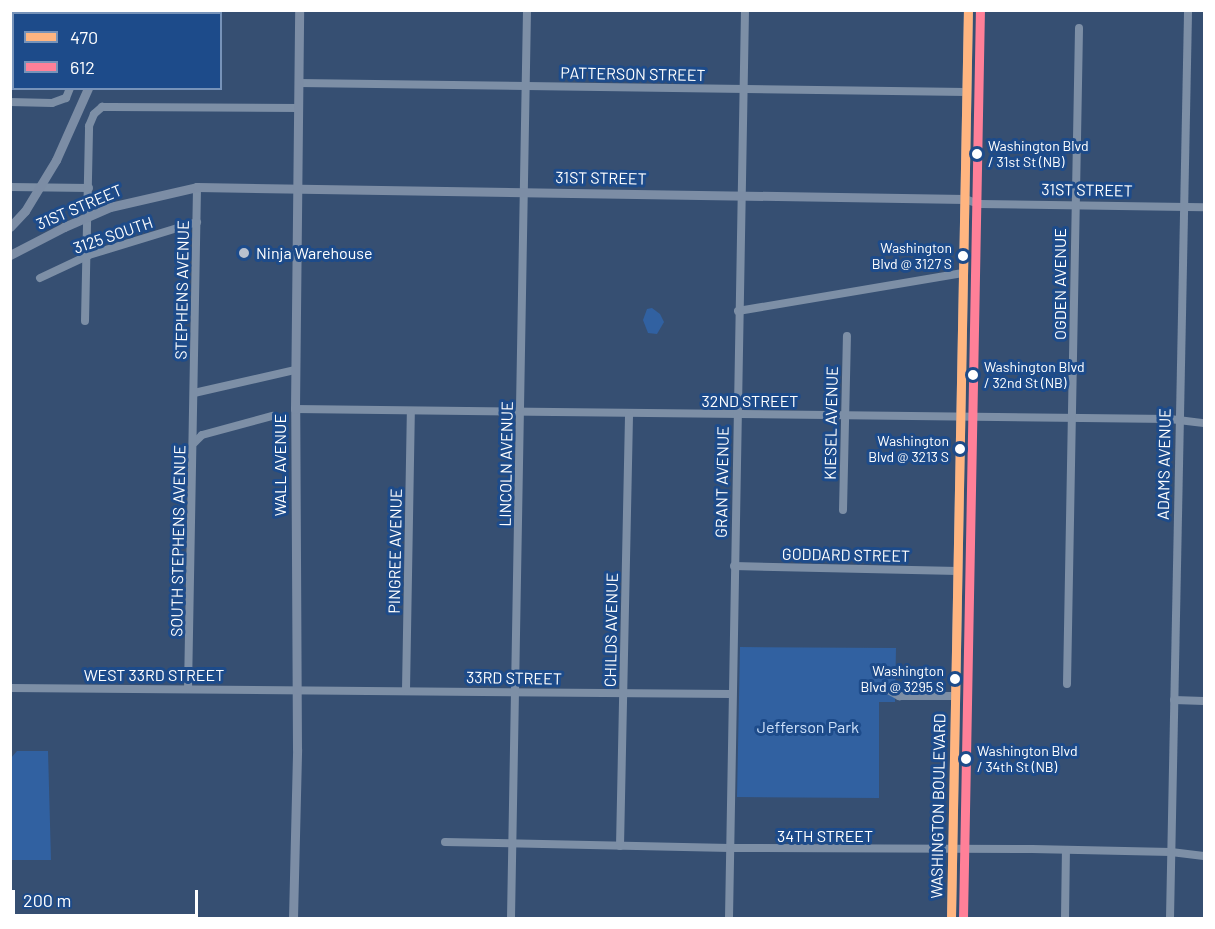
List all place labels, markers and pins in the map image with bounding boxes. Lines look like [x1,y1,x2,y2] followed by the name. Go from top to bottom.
[988,138,1089,170] place label: Washington Blvd / 31st St (NB)
[971,148,983,160] marker: Washington Blvd / 31st St (NB)
[872,240,952,272] place label: Washington Blvd @ 3127 S
[256,243,373,263] place label: Ninja Warehouse
[237,246,251,260] marker: Ninja Warehouse
[957,250,969,262] marker: Washington Blvd @ 3127 S
[984,359,1085,392] place label: Washington Blvd / 32nd St (NB)
[967,369,979,381] marker: Washington Blvd / 32nd St (NB)
[868,433,949,466] place label: Washington Blvd @ 3213 S
[954,443,966,455] marker: Washington Blvd @ 3213 S
[861,663,944,696] place label: Washington Blvd @ 3295 S
[949,673,961,685] marker: Washington Blvd @ 3295 S
[977,743,1078,776] place label: Washington Blvd / 34th St (NB)
[960,753,972,765] marker: Washington Blvd / 34th St (NB)

